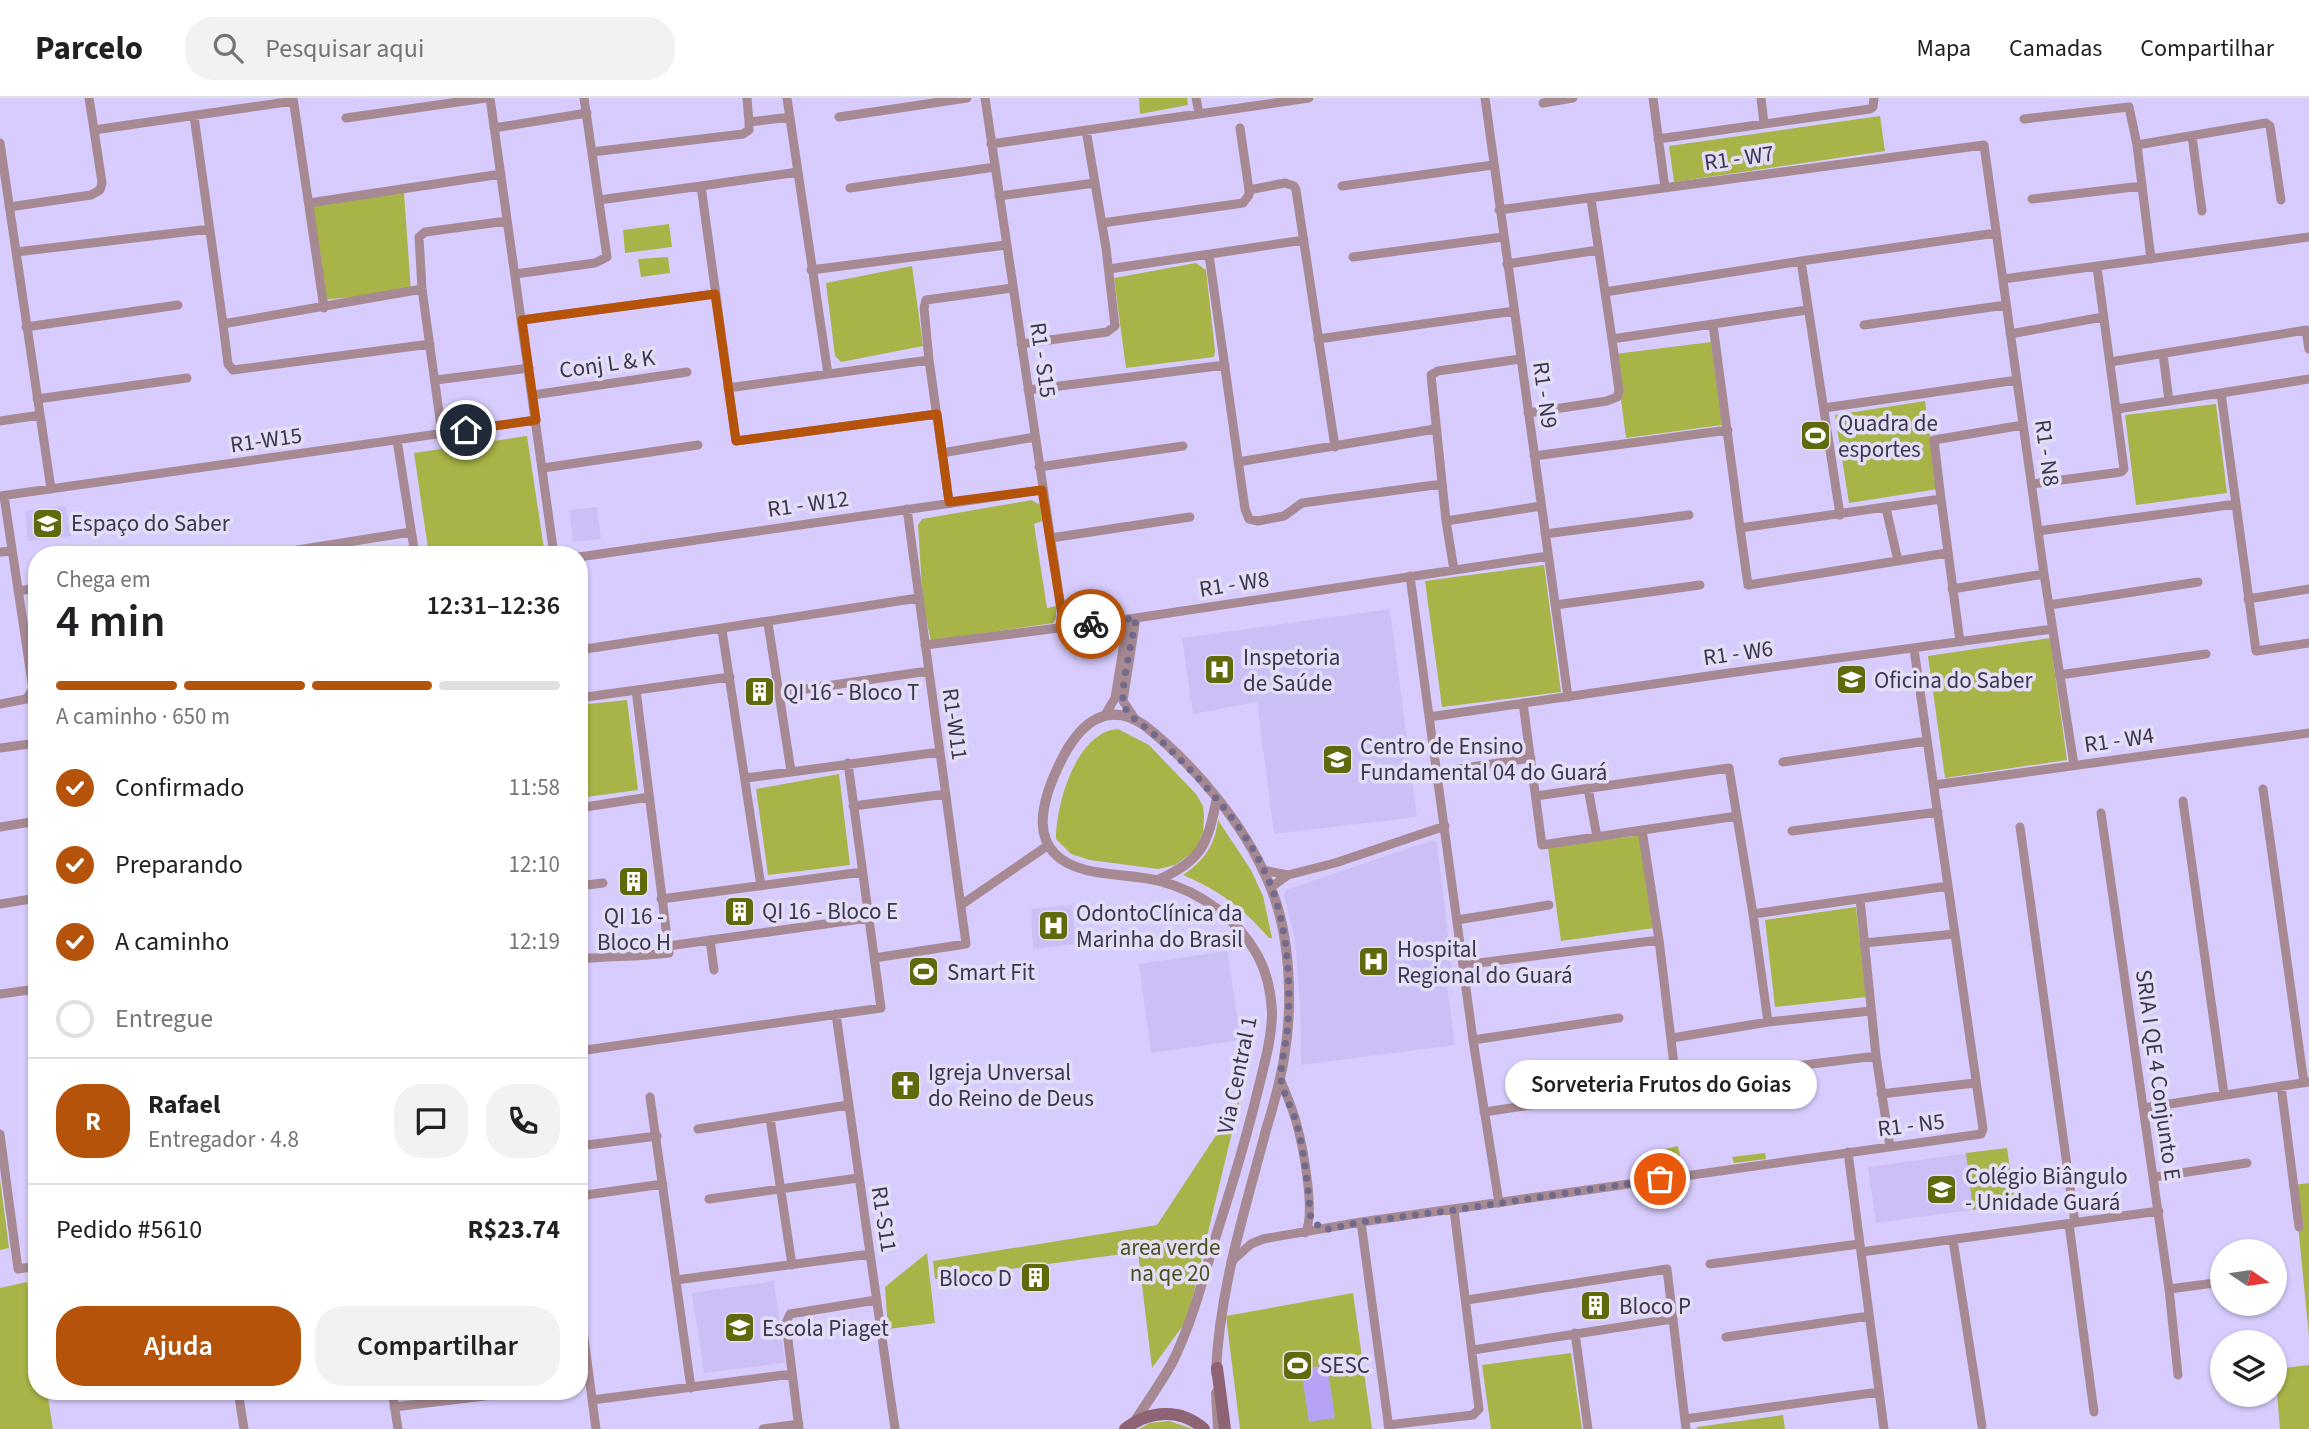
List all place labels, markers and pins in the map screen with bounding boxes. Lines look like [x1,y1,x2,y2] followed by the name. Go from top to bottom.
[436,400,496,460] pin
[1838,407,1938,466] place label: Quadra de esportes
[1798,419,1832,453] sports icon: Quadra de esportes
[31,506,65,540] school or university icon: Espaço do Saber
[71,507,231,540] place label: Espaço do Saber
[1243,641,1340,700] place label: Inspetoria de Saúde
[1203,653,1237,687] hospital icon: Inspetoria de Saúde
[1834,663,1868,697] school or university icon: Oficina do Saber
[1874,664,2033,697] place label: Oficina do Saber
[743,675,777,709] building icon: QI 16 - Bloco T
[783,676,919,709] place label: QI 16 - Bloco T
[1360,730,1607,789] place label: Centro de Ensino Fundamental 04 do Guará
[1320,742,1354,776] school or university icon: Centro de Ensino Fundamental 04 do Guará
[617,865,651,899] building icon: QI 16 - Bloco H
[722,894,756,928] building icon: QI 16 - Bloco E
[762,895,898,928] place label: QI 16 - Bloco E
[1076,897,1243,956] place label: OdontoClínica da Marinha do Brasil
[597,900,671,959] place label: QI 16 - Bloco H
[1036,909,1070,943] hospital icon: OdontoClínica da Marinha do Brasil
[1397,933,1573,992] place label: Hospital Regional do Guará
[1357,945,1391,979] hospital icon: Hospital Regional do Guará
[907,955,941,989] sports icon: Smart Fit
[947,956,1035,989] place label: Smart Fit
[928,1056,1094,1115] place label: Igreja Unversal do Reino de Deus
[1504,1060,1816,1109] callout: Sorveteria Frutos do Goias
[888,1068,922,1102] church icon: Igreja Unversal do Reino de Deus
[1630,1149,1690,1209] pin
[1965,1160,2128,1219] place label: Colégio Biângulo - Unidade Guará
[1925,1172,1959,1206] school or university icon: Colégio Biângulo - Unidade Guará
[1018,1261,1052,1295] building icon: Bloco D
[939,1262,1012,1295] place label: Bloco D
[1579,1289,1613,1323] building icon: Bloco P
[1619,1290,1691,1323] place label: Bloco P
[722,1311,756,1345] school or university icon: Escola Piaget
[762,1312,889,1345] place label: Escola Piaget
[1280,1348,1314,1382] sports icon: SESC
[1320,1349,1370,1382] place label: SESC

